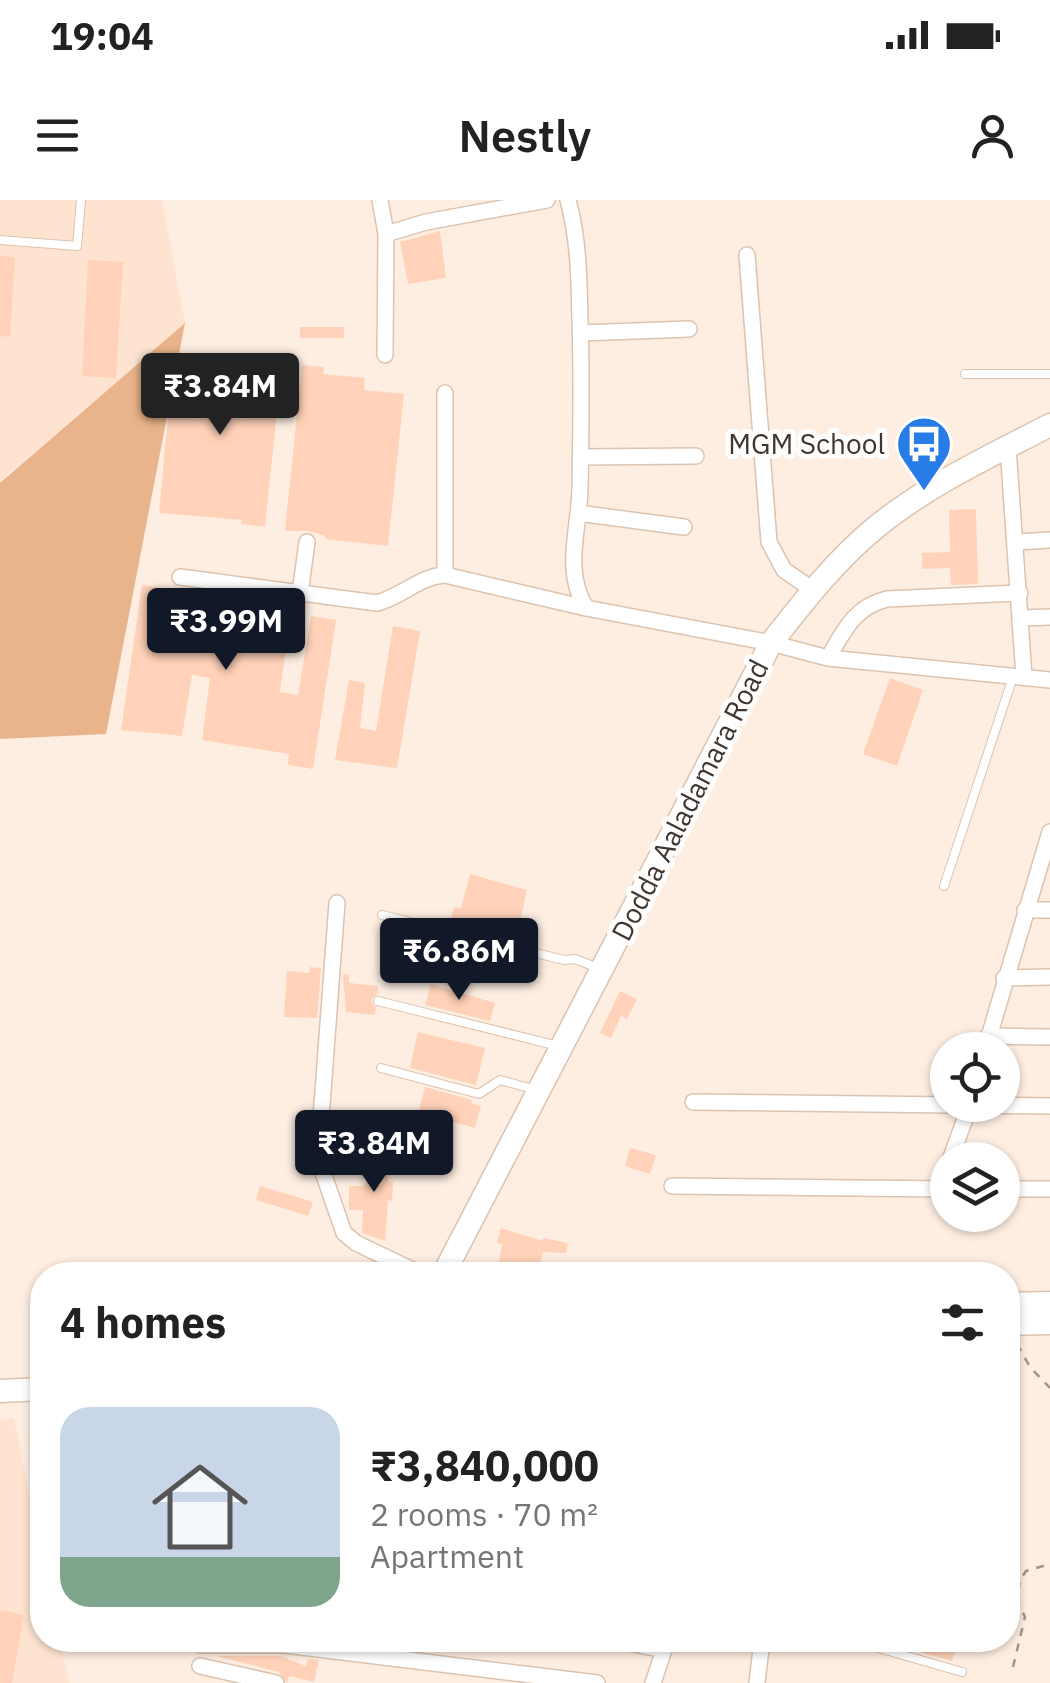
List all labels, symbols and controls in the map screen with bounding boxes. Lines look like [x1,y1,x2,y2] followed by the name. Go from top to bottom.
[50,11,154,60] text: 19:04
[459,106,591,164] text: Nestly
[30,108,85,163] icon: menu
[965,108,1020,163] icon: person
[139,353,301,438] pin: ₹3.84M
[163,364,277,406] text: ₹3.84M
[894,414,954,493] bus stop icon: MGM School
[728,425,885,462] place label: MGM School
[145,588,307,673] pin: ₹3.99M
[169,599,283,641] text: ₹3.99M
[603,653,777,947] street label: Dodda Aaladamara Road
[378,918,540,1003] pin: ₹6.86M
[402,929,516,971] text: ₹6.86M
[930,1032,1020,1232] map controls
[930,1032,1020,1122] button: locate
[293,1110,455,1195] pin: ₹3.84M
[317,1121,431,1163] text: ₹3.84M
[930,1142,1020,1232] button: layers
[60,1295,226,1350] text: 4 homes
[935,1295,990,1350] icon: filters
[370,1438,599,1493] text: ₹3,840,000
[140,1447,260,1567] icon: home
[370,1493,598,1535] text: 2 rooms · 70 m²
[370,1535,524,1577] text: Apartment

